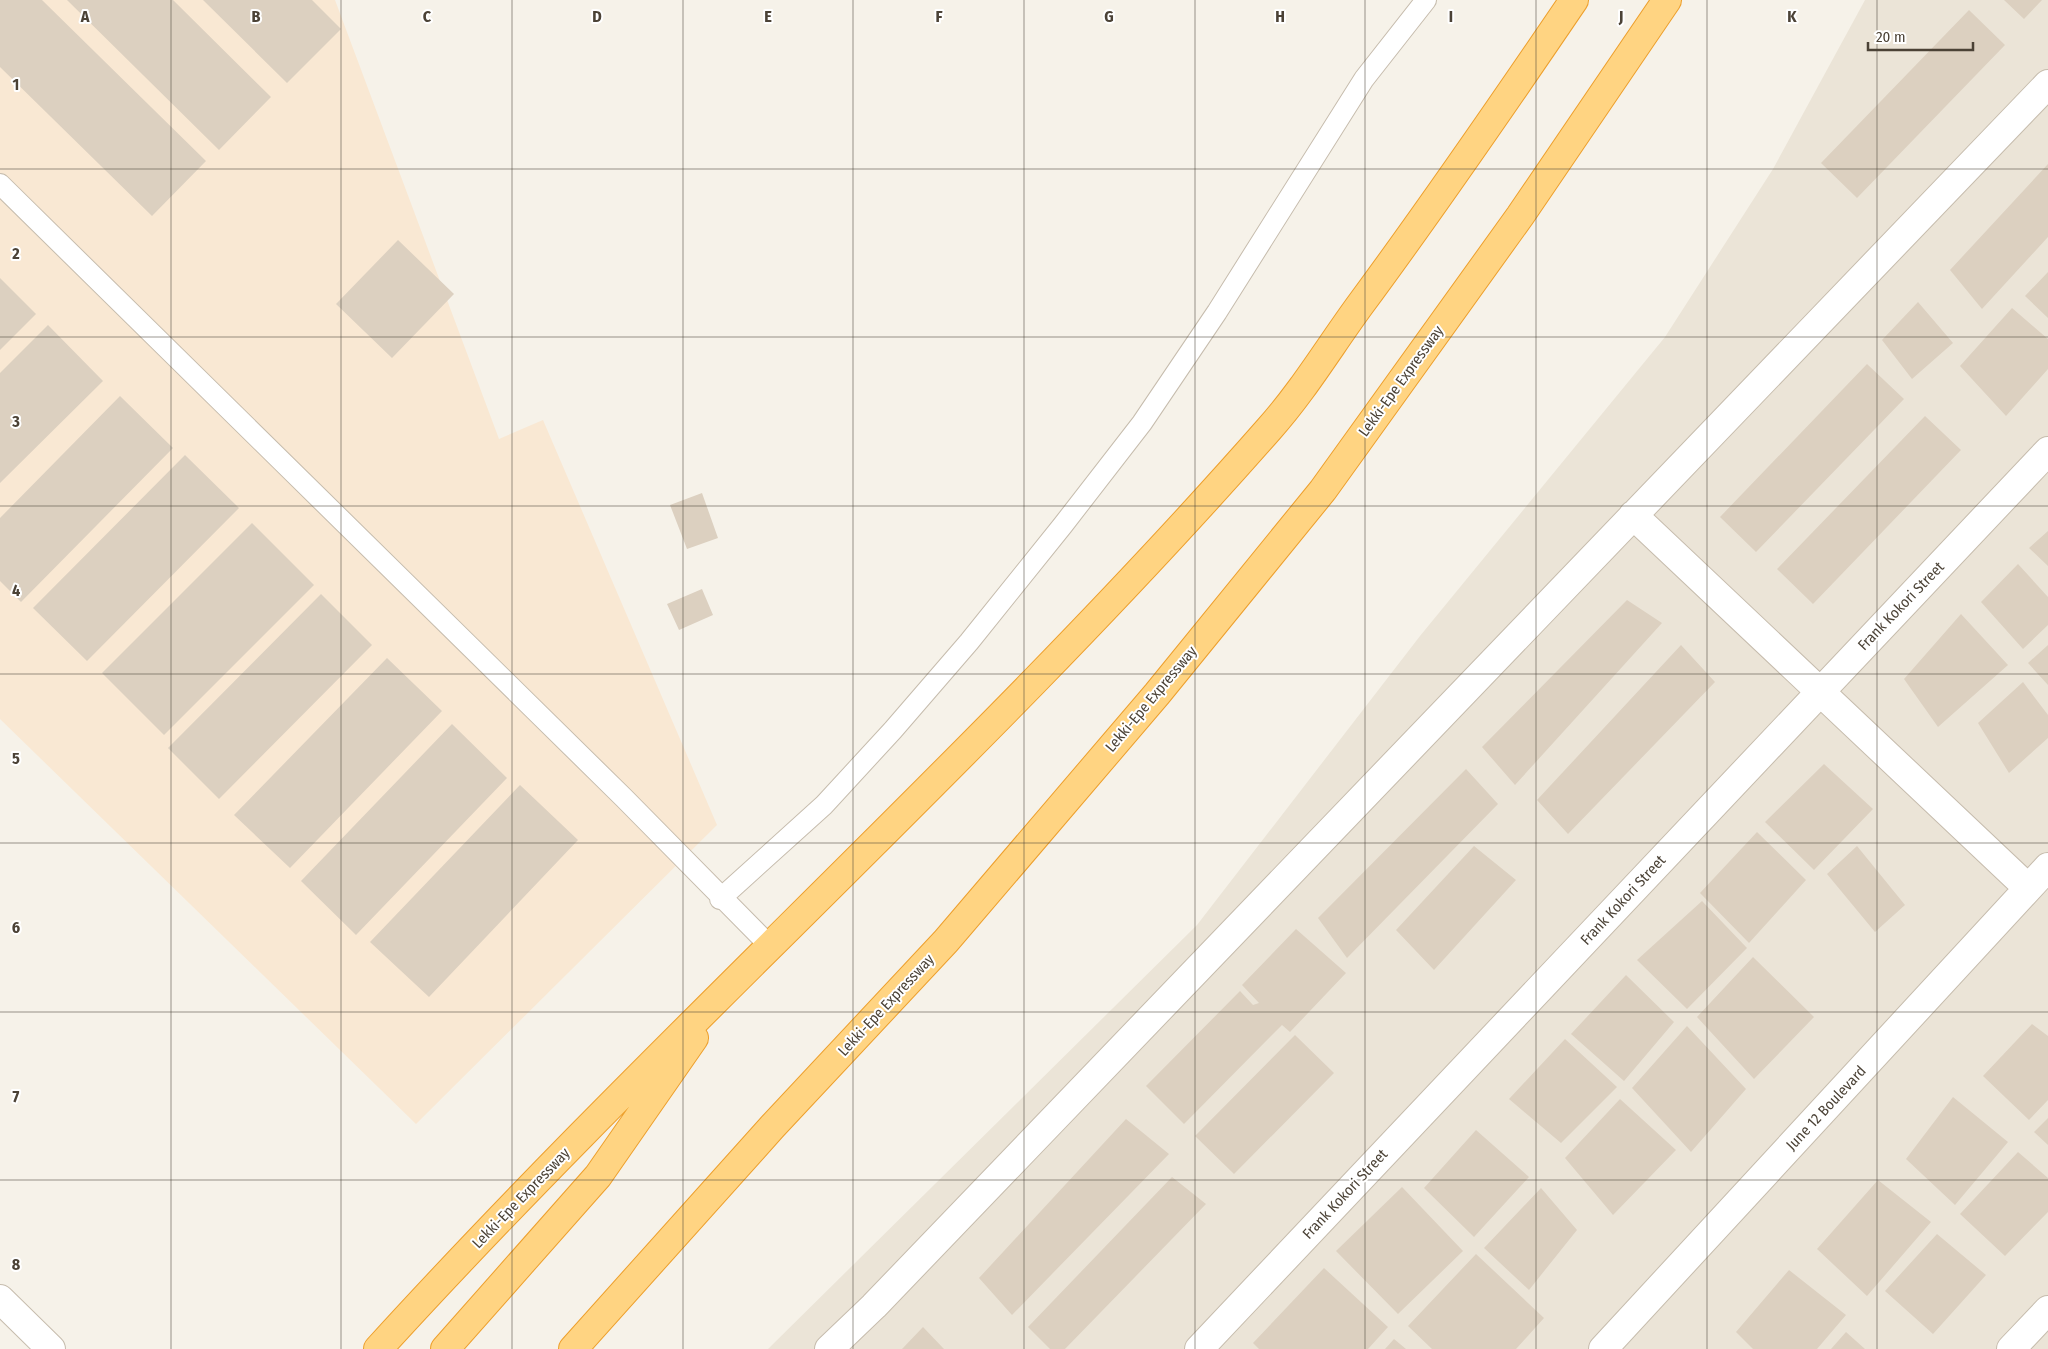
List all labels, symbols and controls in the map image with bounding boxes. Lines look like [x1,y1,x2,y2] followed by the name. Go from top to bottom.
[80,7,90,26] text: A
[252,7,261,26] text: B
[423,7,432,26] text: C
[592,7,602,26] text: D
[764,7,772,26] text: E
[935,7,943,26] text: F
[1104,7,1114,26] text: G
[1275,7,1285,26] text: H
[1449,7,1453,26] text: I
[1618,7,1623,26] text: J
[1787,7,1797,26] text: K
[1868,20,1973,52] scale bar
[1876,28,1906,46] text: 20 m
[13,75,19,94] text: 1
[11,244,20,263] text: 2
[1355,322,1447,440] street label: Lekki-Epe Expressway
[11,412,20,431] text: 3
[1854,558,1948,654] street label: Frank Kokori Street
[12,581,20,600] text: 4
[1101,642,1201,756] street label: Lekki-Epe Expressway
[12,749,20,768] text: 5
[1577,851,1669,949] street label: Frank Kokori Street
[12,918,20,937] text: 6
[834,950,938,1060] street label: Lekki-Epe Expressway
[1782,1062,1870,1154] street label: June 12 Boulevard
[13,1087,20,1106] text: 7
[468,1144,574,1252] street label: Lekki-Epe Expressway
[1299,1145,1391,1243] street label: Frank Kokori Street
[12,1255,21,1274] text: 8

